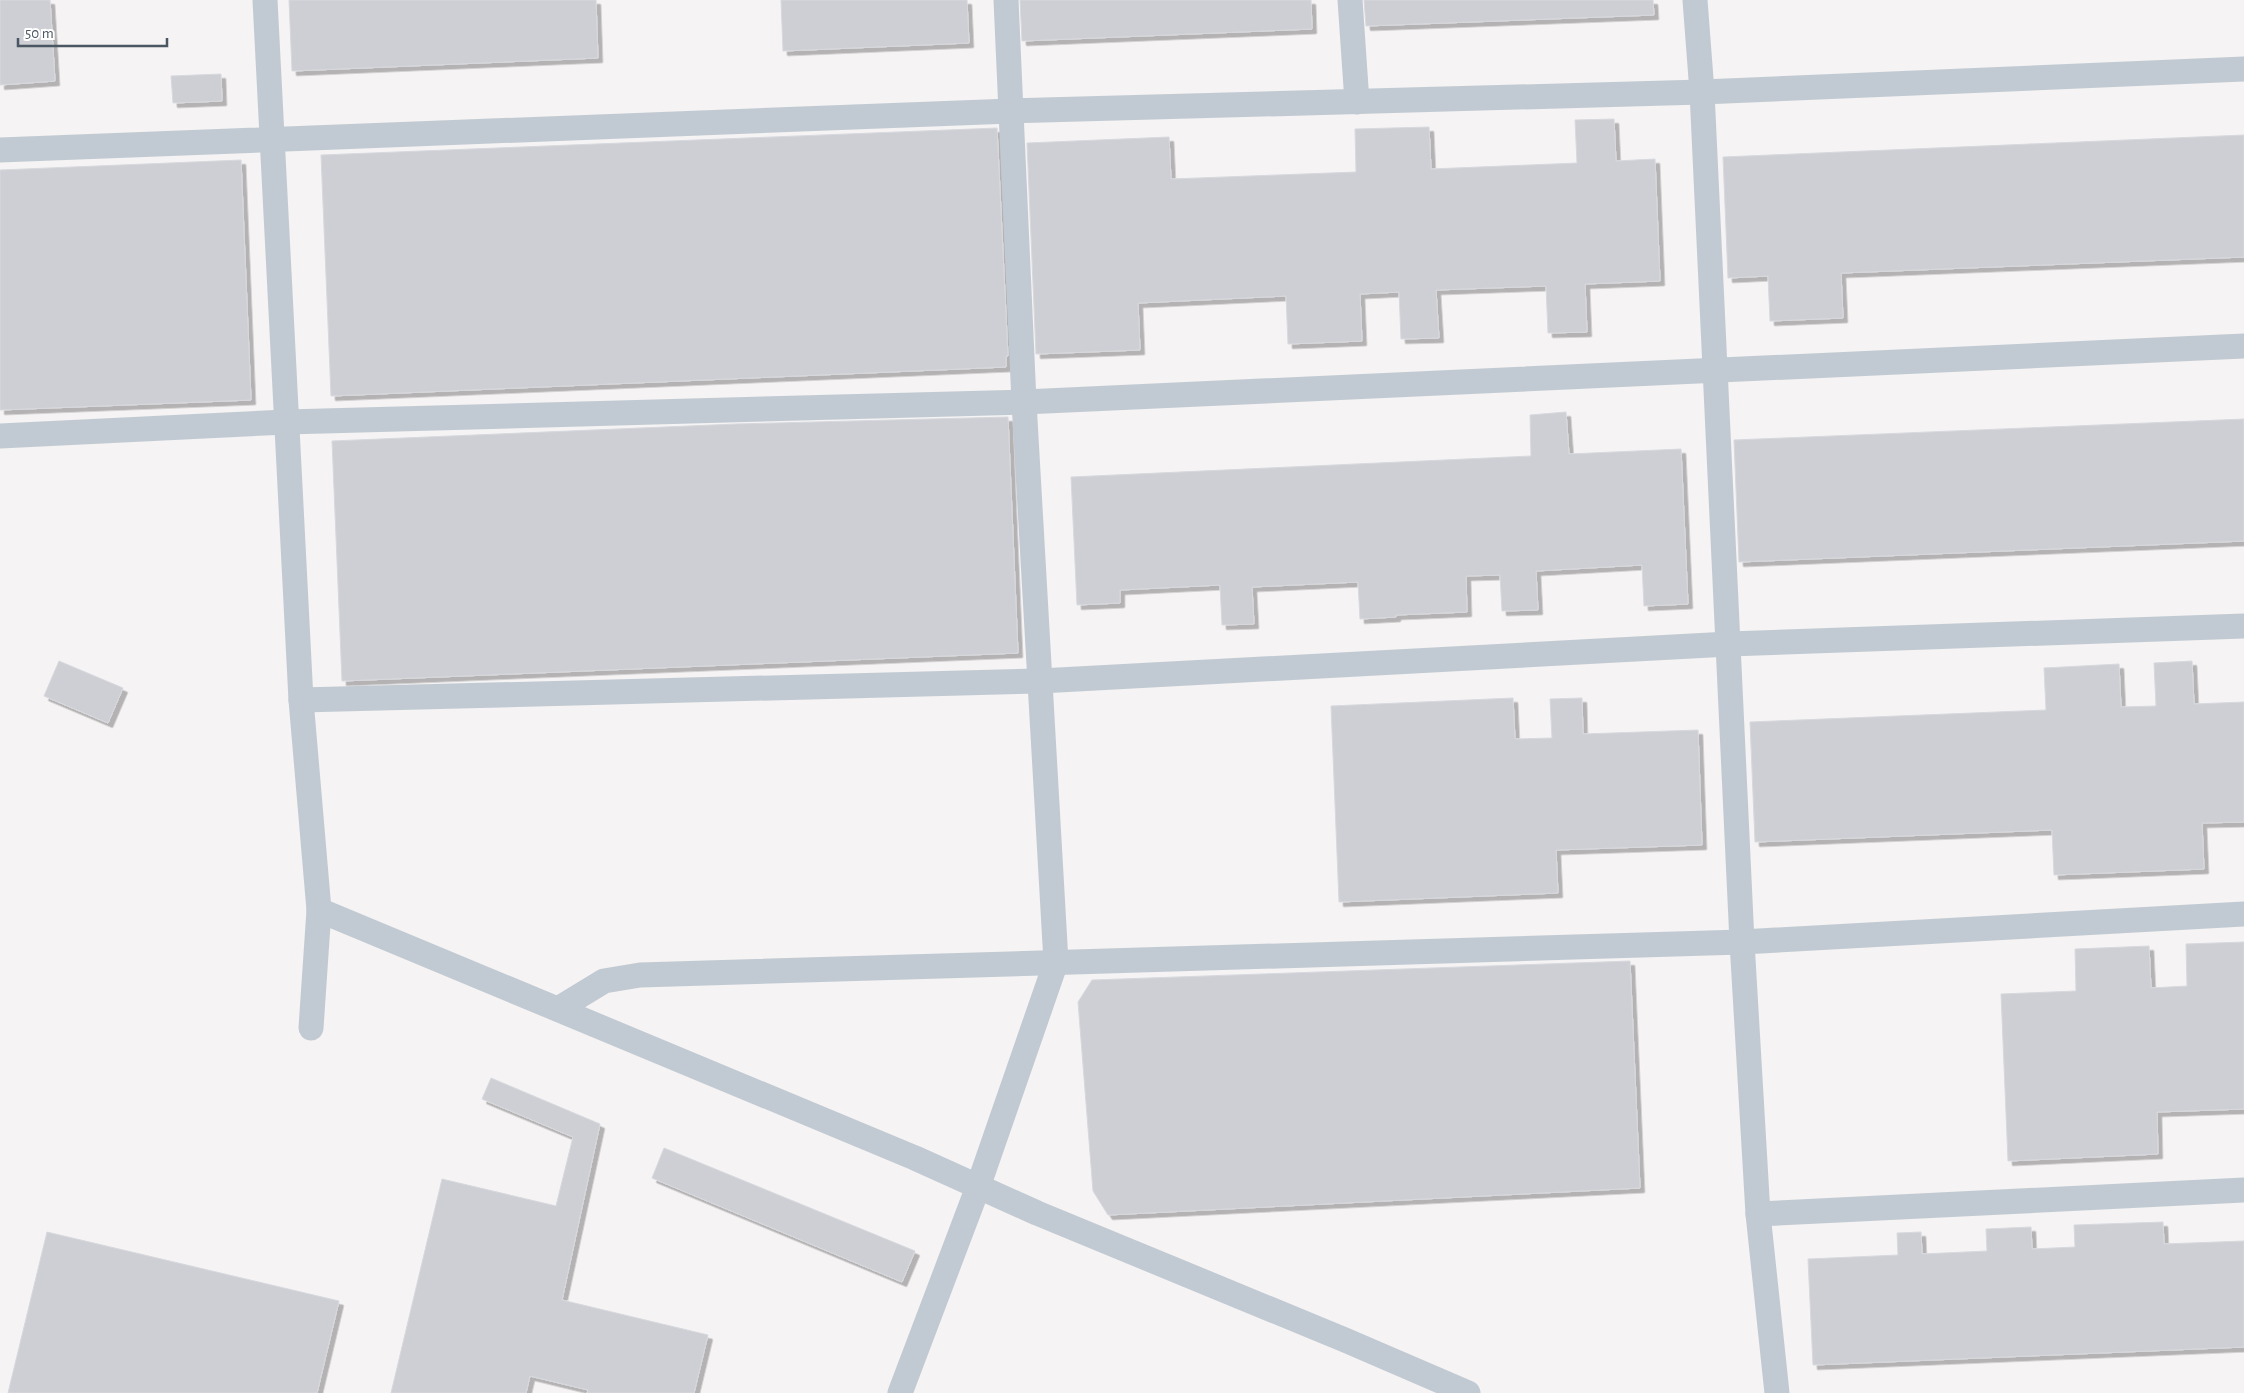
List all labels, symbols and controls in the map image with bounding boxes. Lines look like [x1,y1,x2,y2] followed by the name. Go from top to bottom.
[18,15,166,47] scale bar
[25,26,54,41] text: 50 m

